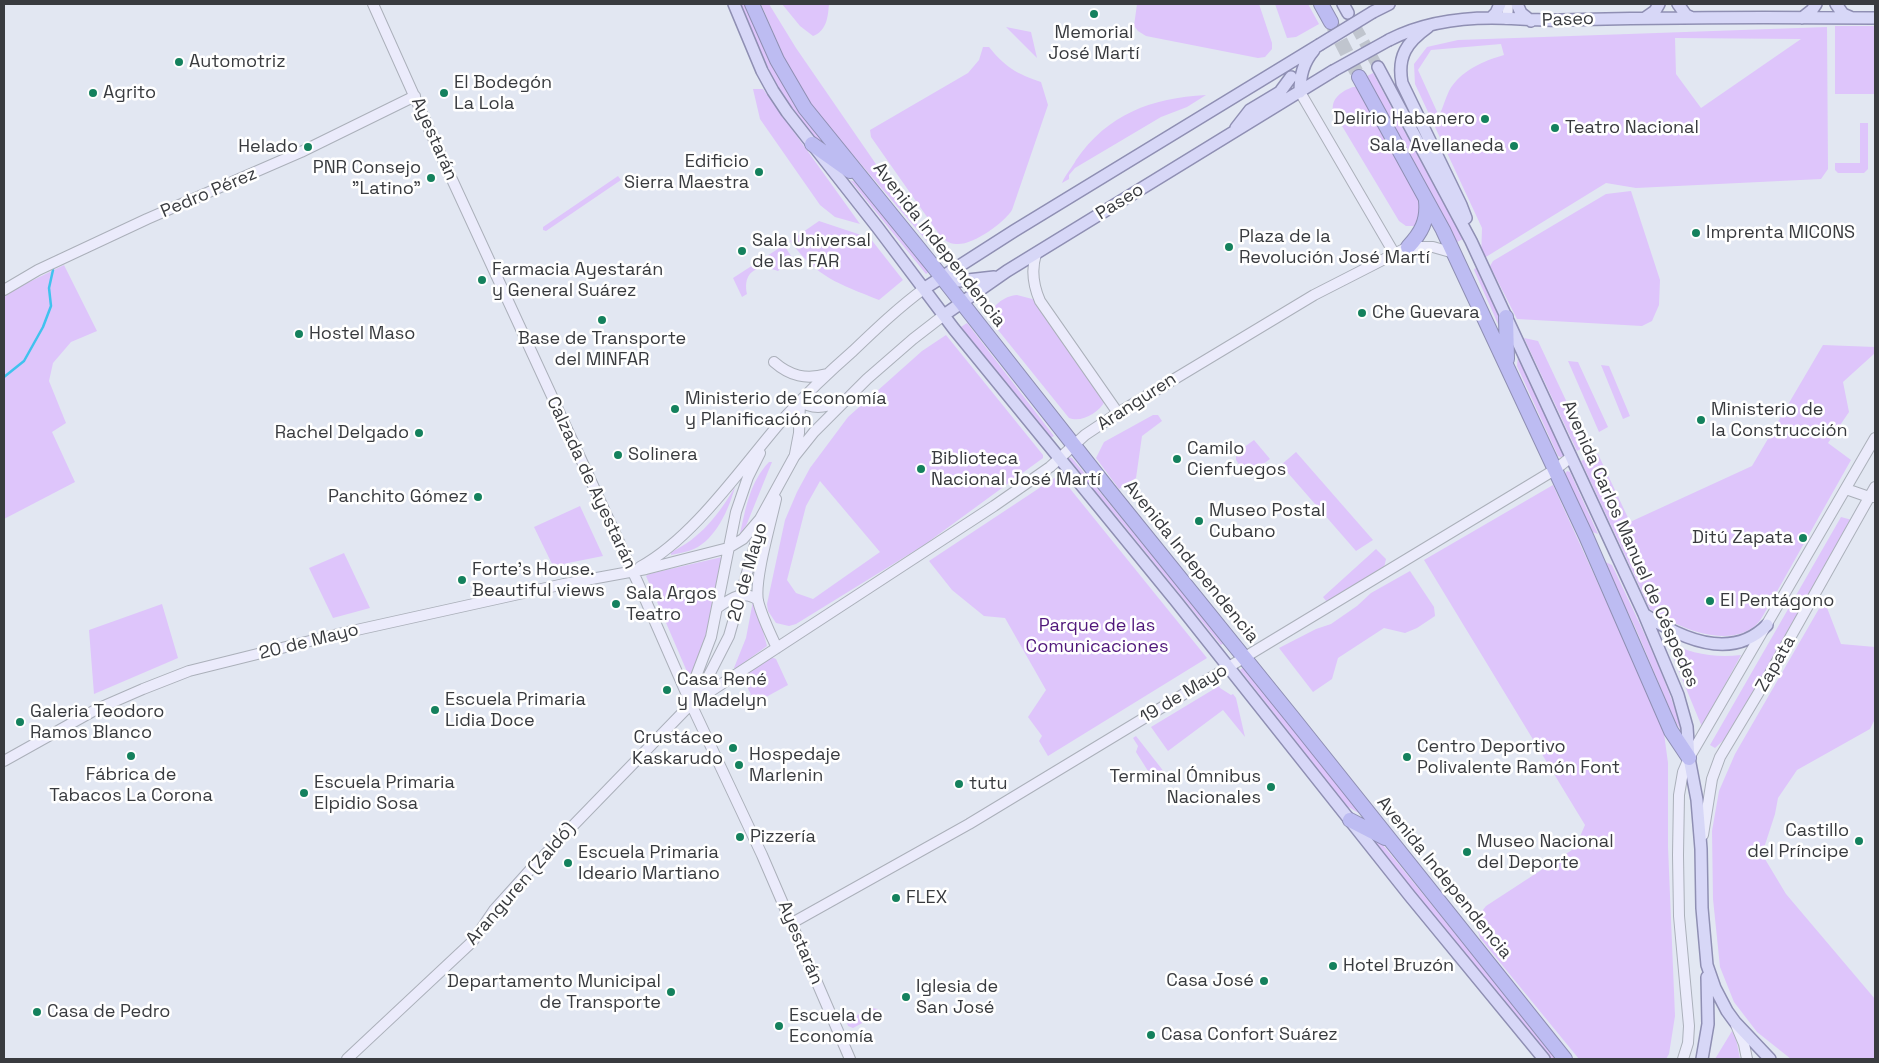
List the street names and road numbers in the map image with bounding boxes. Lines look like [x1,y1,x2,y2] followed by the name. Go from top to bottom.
[1542,8,1594,32] street label: Paseo
[406,94,462,184] street label: Ayestarán
[868,158,1010,332] street label: Avenida Independencia
[158,163,260,223] street label: Pedro Pérez
[1092,179,1148,225] street label: Paseo
[1093,368,1181,436] street label: Aranguren
[542,393,640,573] street label: Calzada de Ayestarán
[1557,397,1703,691] street label: Avenida Carlos Manuel de Céspedes
[1119,476,1263,648] street label: Avenida Independencia
[724,520,772,624] street label: 20 de Mayo
[257,619,361,665] street label: 20 de Mayo
[1751,632,1801,696] street label: Zapata
[1136,660,1232,728] street label: 19 de Mayo
[1372,792,1516,964] street label: Avenida Independencia
[462,818,580,950] street label: Aranguren (Zaldó)
[773,898,827,988] street label: Ayestarán

